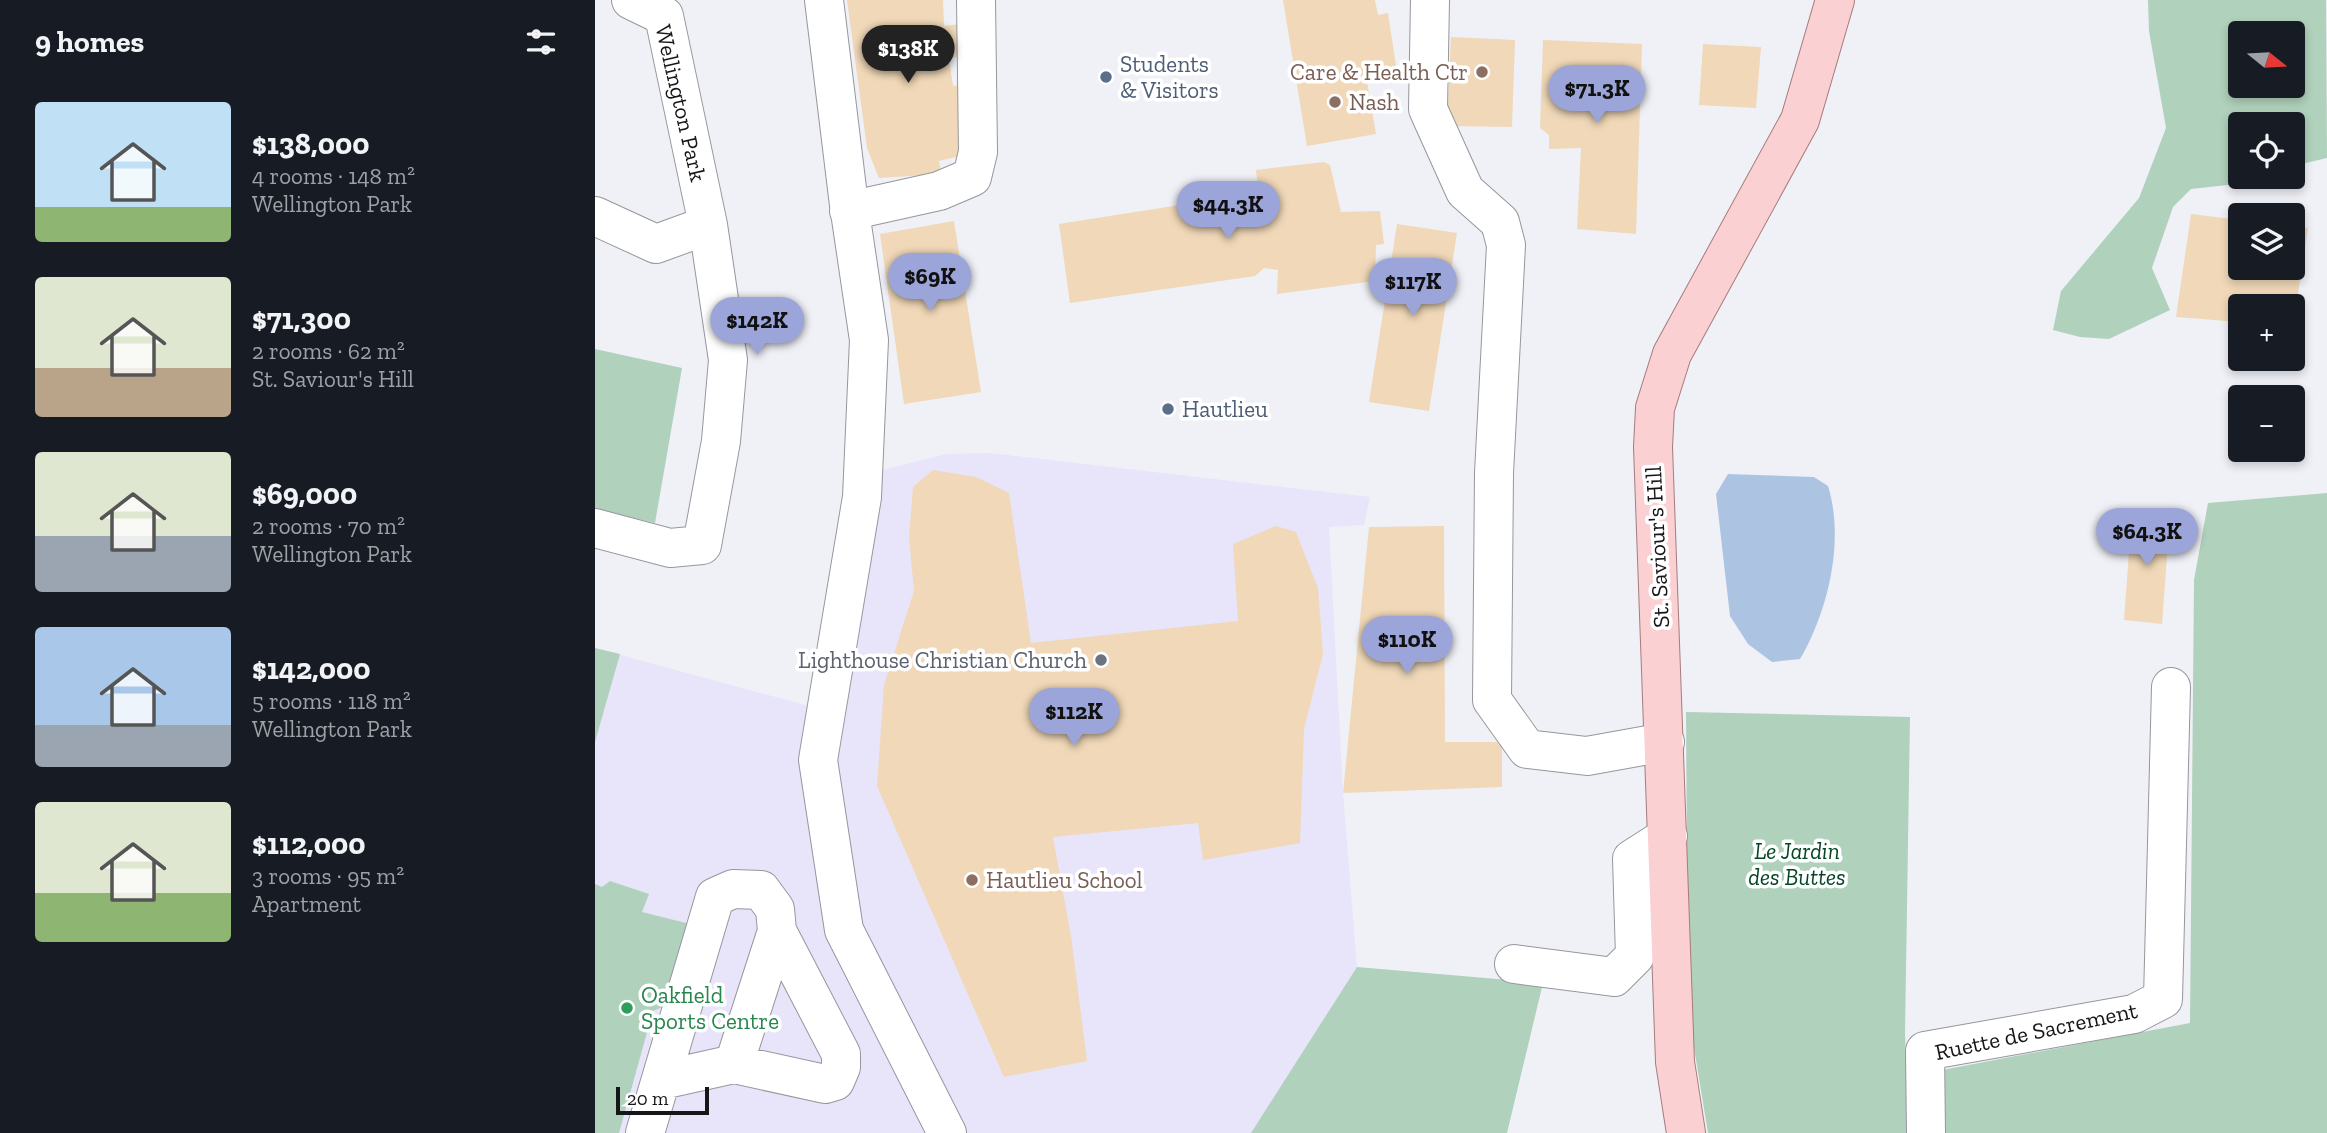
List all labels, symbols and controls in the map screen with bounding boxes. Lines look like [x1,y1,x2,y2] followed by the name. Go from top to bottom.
[2228,21,2305,98] north arrow
[2228,21,2305,462] map controls
[649,22,713,184] street label: Wellington Park
[522,23,560,61] icon: filters
[35,24,144,60] text: 9 homes
[859,25,957,85] pin: $138K
[878,34,938,62] text: $138K
[1120,50,1219,104] place label: Students & Visitors
[1290,58,1468,86] place label: Care & Health Ctr
[1474,64,1490,80] marker: Care & Health Ctr
[1540,66,1654,125] pin: $71.3K
[1098,69,1114,85] marker: Students & Visitors
[1565,74,1629,102] text: $71.3K
[1349,88,1400,116] place label: Nash
[1327,94,1343,110] marker: Nash
[2228,112,2305,189] button: locate
[252,126,370,162] text: $138,000
[91,130,175,214] icon: home
[252,162,415,190] text: 4 rooms · 148 m²
[1171,182,1285,241] pin: $44.3K
[252,190,412,218] text: Wellington Park
[1193,190,1263,218] text: $44.3K
[2228,203,2305,280] button: layers
[889,254,971,313] pin: $69K
[1364,258,1462,318] pin: $117K
[904,262,956,290] text: $69K
[1385,267,1441,295] text: $117K
[2228,294,2305,371] button: +
[708,298,806,357] pin: $142K
[252,301,351,337] text: $71,300
[91,305,175,389] icon: home
[726,306,788,334] text: $142K
[252,337,405,365] text: 2 rooms · 62 m²
[252,365,414,393] text: St. Saviour's Hill
[2228,385,2305,462] button: −
[1182,395,1268,423] place label: Hautlieu
[1160,401,1176,417] marker: Hautlieu
[1639,465,1675,629] street label: St. Saviour's Hill
[252,476,357,512] text: $69,000
[91,480,175,564] icon: home
[2090,508,2204,568] pin: $64.3K
[252,512,405,540] text: 2 rooms · 70 m²
[2112,517,2182,545] text: $64.3K
[252,540,412,568] text: Wellington Park
[1358,616,1456,676] pin: $110K
[1378,625,1436,653] text: $110K
[798,646,1087,674] place label: Lighthouse Christian Church
[252,651,371,687] text: $142,000
[1093,652,1109,668] marker: Lighthouse Christian Church
[91,655,175,739] icon: home
[252,687,411,715] text: 5 rooms · 118 m²
[1025,688,1123,748] pin: $112K
[1045,697,1103,725] text: $112K
[252,715,412,743] text: Wellington Park
[252,826,366,862] text: $112,000
[91,830,175,914] icon: home
[1748,837,1846,891] park label: Le Jardin des Buttes
[252,862,404,890] text: 3 rooms · 95 m²
[986,866,1143,894] place label: Hautlieu School
[964,872,980,888] marker: Hautlieu School
[252,890,361,918] text: Apartment
[641,981,779,1035] place label: Oakfield Sports Centre
[1932,996,2140,1066] street label: Ruette de Sacrement
[619,1000,635,1016] marker: Oakfield Sports Centre
[616,1084,709,1116] scale bar
[627,1087,668,1110] text: 20 m

